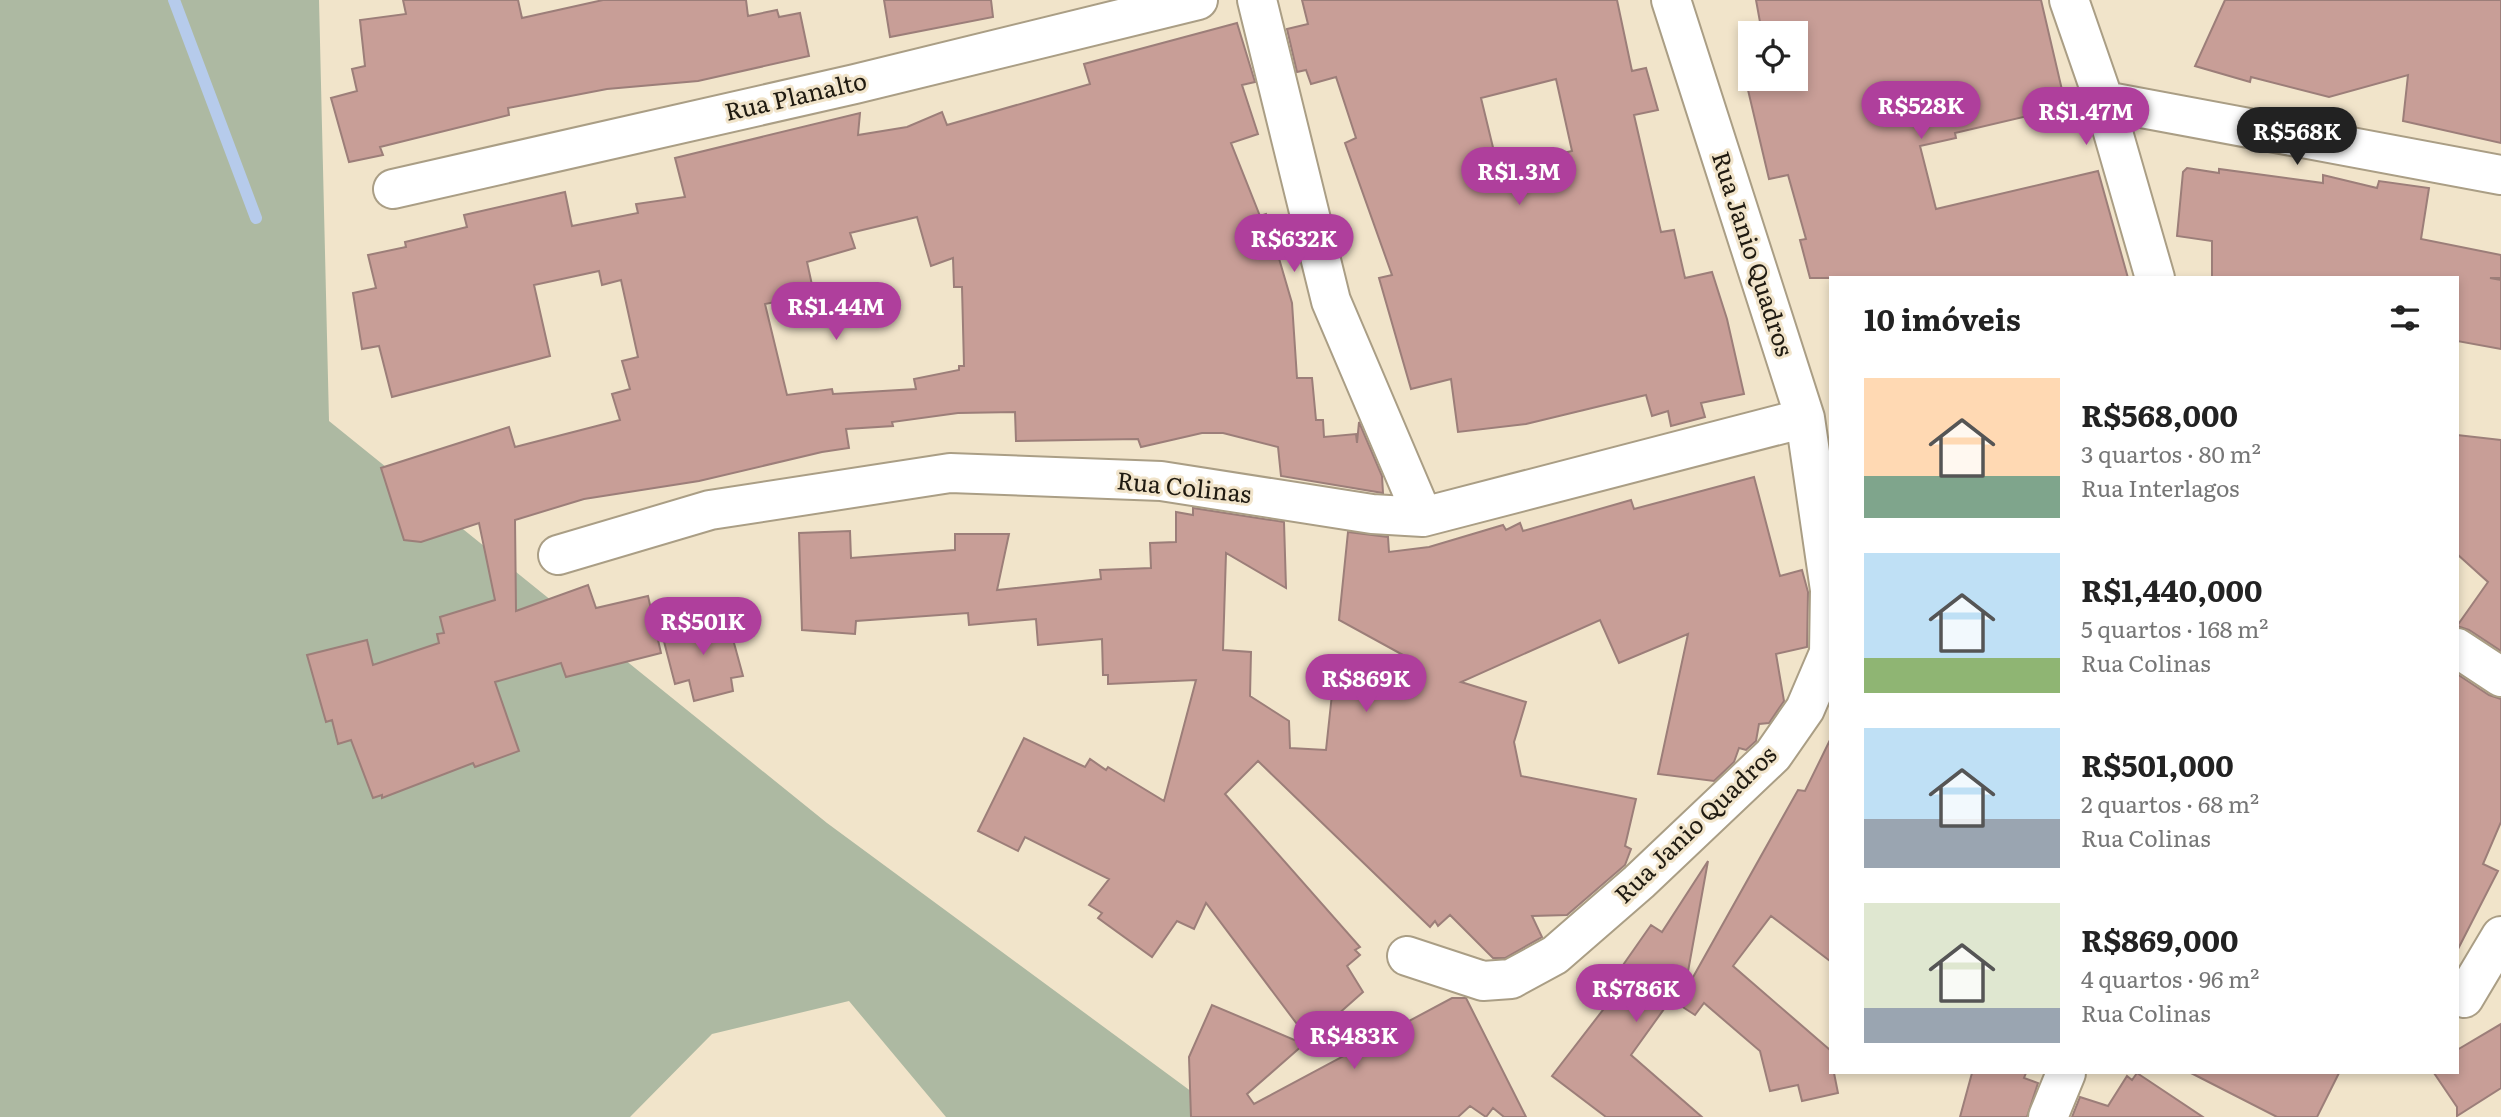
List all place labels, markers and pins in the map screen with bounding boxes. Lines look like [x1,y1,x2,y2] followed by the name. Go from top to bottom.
[1864,82,1978,141] pin: R$528K
[2021,88,2151,147] pin: R$1.47M
[2240,108,2354,167] pin: R$568K
[1462,148,1576,207] pin: R$1.3M
[1237,215,1351,274] pin: R$632K
[771,282,901,342] pin: R$1.44M
[646,598,760,657] pin: R$501K
[1309,654,1423,714] pin: R$869K
[1579,964,1693,1024] pin: R$786K
[1297,1012,1411,1071] pin: R$483K

